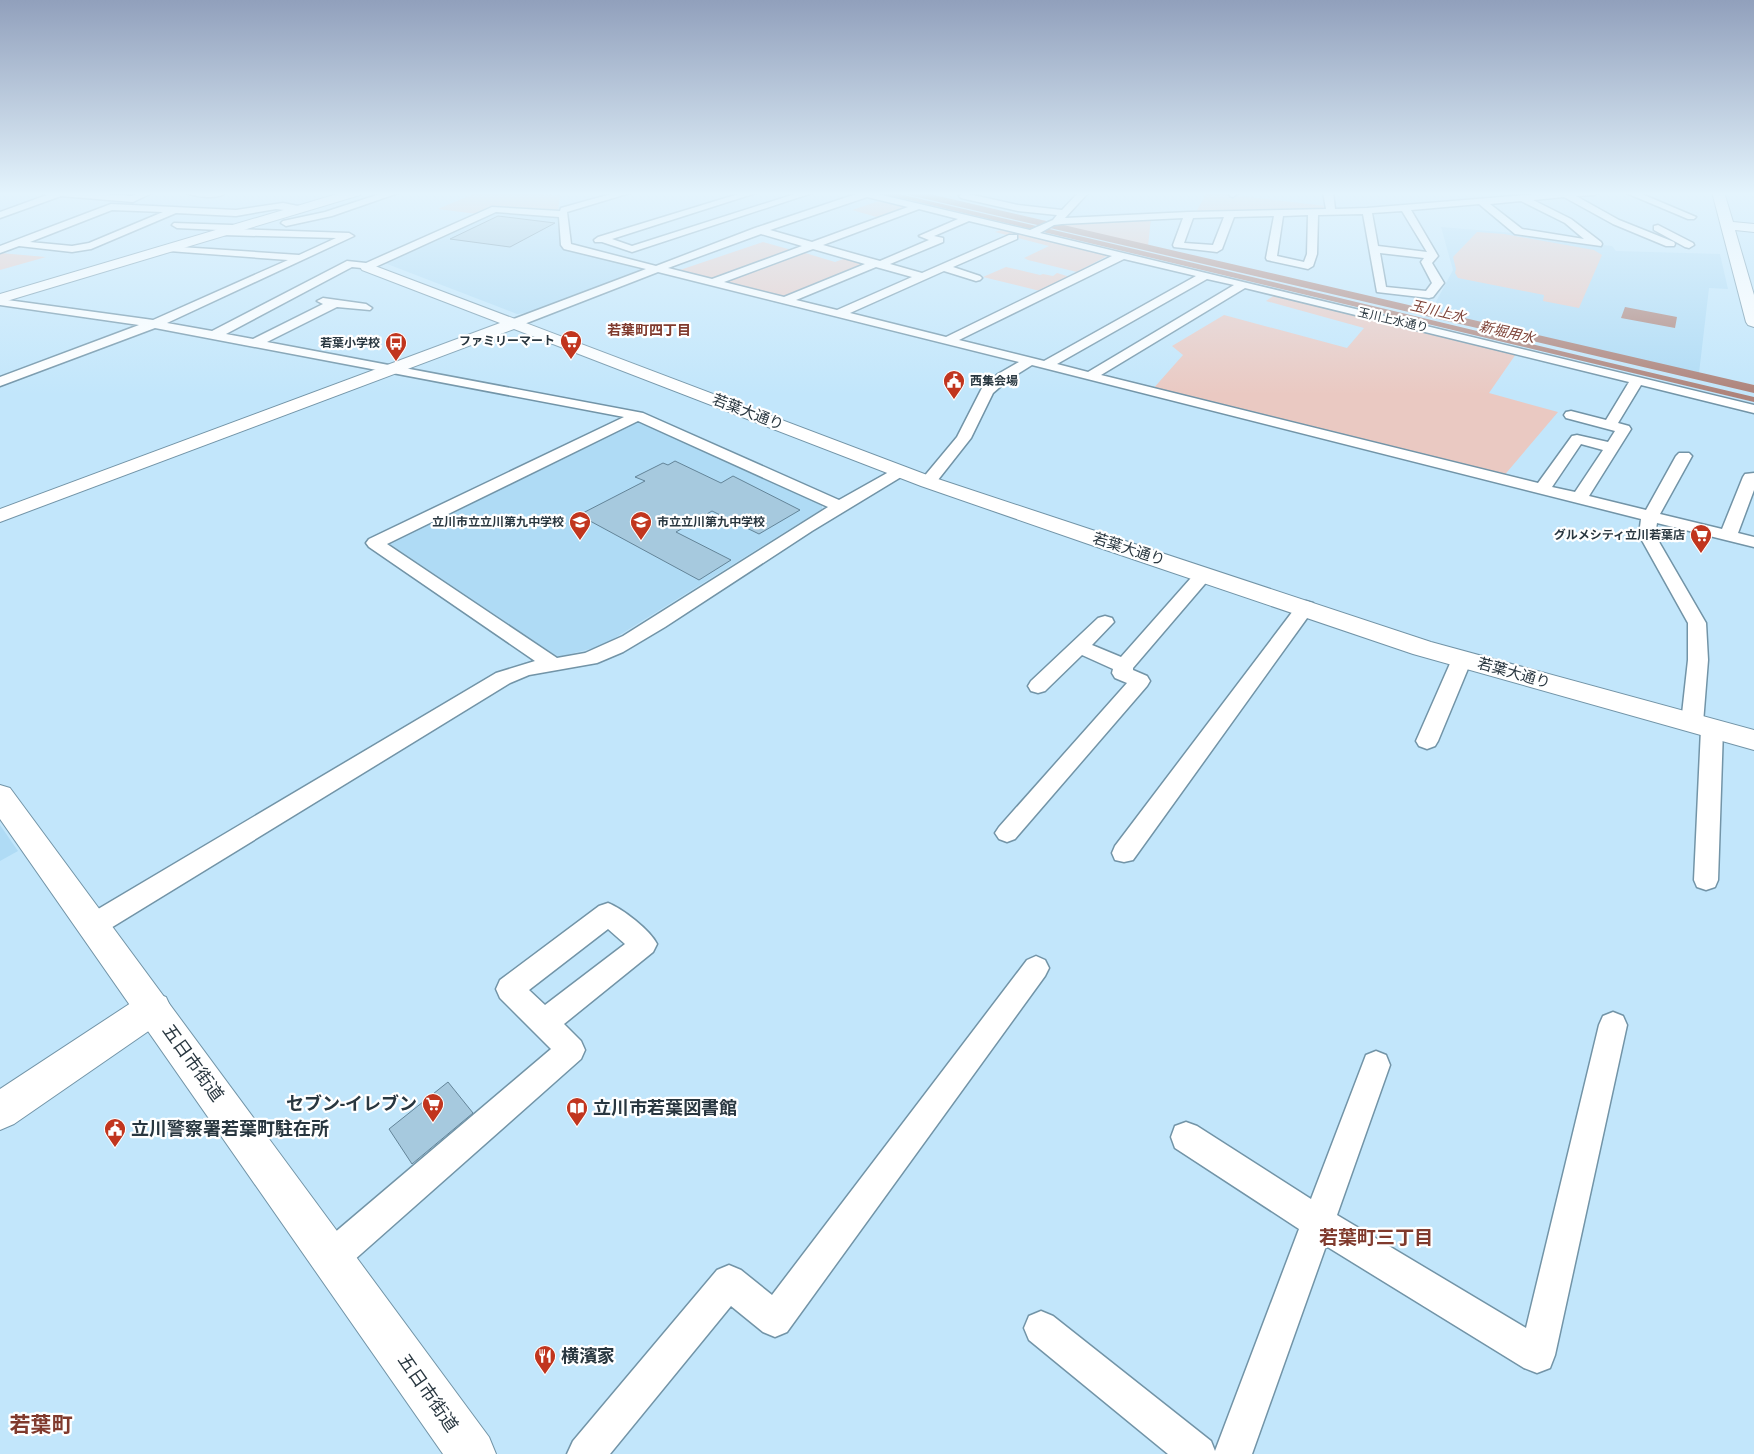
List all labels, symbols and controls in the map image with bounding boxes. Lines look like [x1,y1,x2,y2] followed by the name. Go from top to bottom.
[1409,296,1469,327] water label: 玉川上水
[1356,304,1430,336] street label: 玉川上水通り
[1478,317,1538,348] water label: 新堀用水
[607,321,691,339] district label: 若葉町四丁目
[559,329,583,360] supermarket icon: ファミリーマート
[384,331,408,362] bus stop icon: 若葉小学校
[459,333,555,349] place label: ファミリーマート
[320,335,380,351] place label: 若葉小学校
[942,369,966,400] public building icon: 西集会場
[970,373,1018,389] place label: 西集会場
[709,388,787,435] street label: 若葉大通り
[568,510,592,541] school or university icon: 立川市立立川第九中学校
[629,510,653,541] school or university icon: 市立立川第九中学校
[432,514,564,530] place label: 立川市立立川第九中学校
[657,514,765,530] place label: 市立立川第九中学校
[1689,523,1713,554] supermarket icon: グルメシティ立川若葉店
[1090,527,1168,570] street label: 若葉大通り
[1554,527,1685,543] place label: グルメシティ立川若葉店
[1475,652,1553,693] street label: 若葉大通り
[157,1019,230,1106] street label: 五日市街道
[286,1091,417,1116] place label: セブン-イレブン
[421,1092,445,1123] supermarket icon: セブン-イレブン
[593,1095,737,1120] place label: 立川市若葉図書館
[565,1096,589,1127] library icon: 立川市若葉図書館
[131,1116,329,1141] place label: 立川警察署若葉町駐在所
[103,1117,127,1148] public building icon: 立川警察署若葉町駐在所
[1319,1224,1433,1250] district label: 若葉町三丁目
[561,1343,615,1368] place label: 横濱家
[533,1344,557,1375] restaurant icon: 横濱家
[392,1349,464,1437] street label: 五日市街道
[10,1410,73,1439] district label: 若葉町

